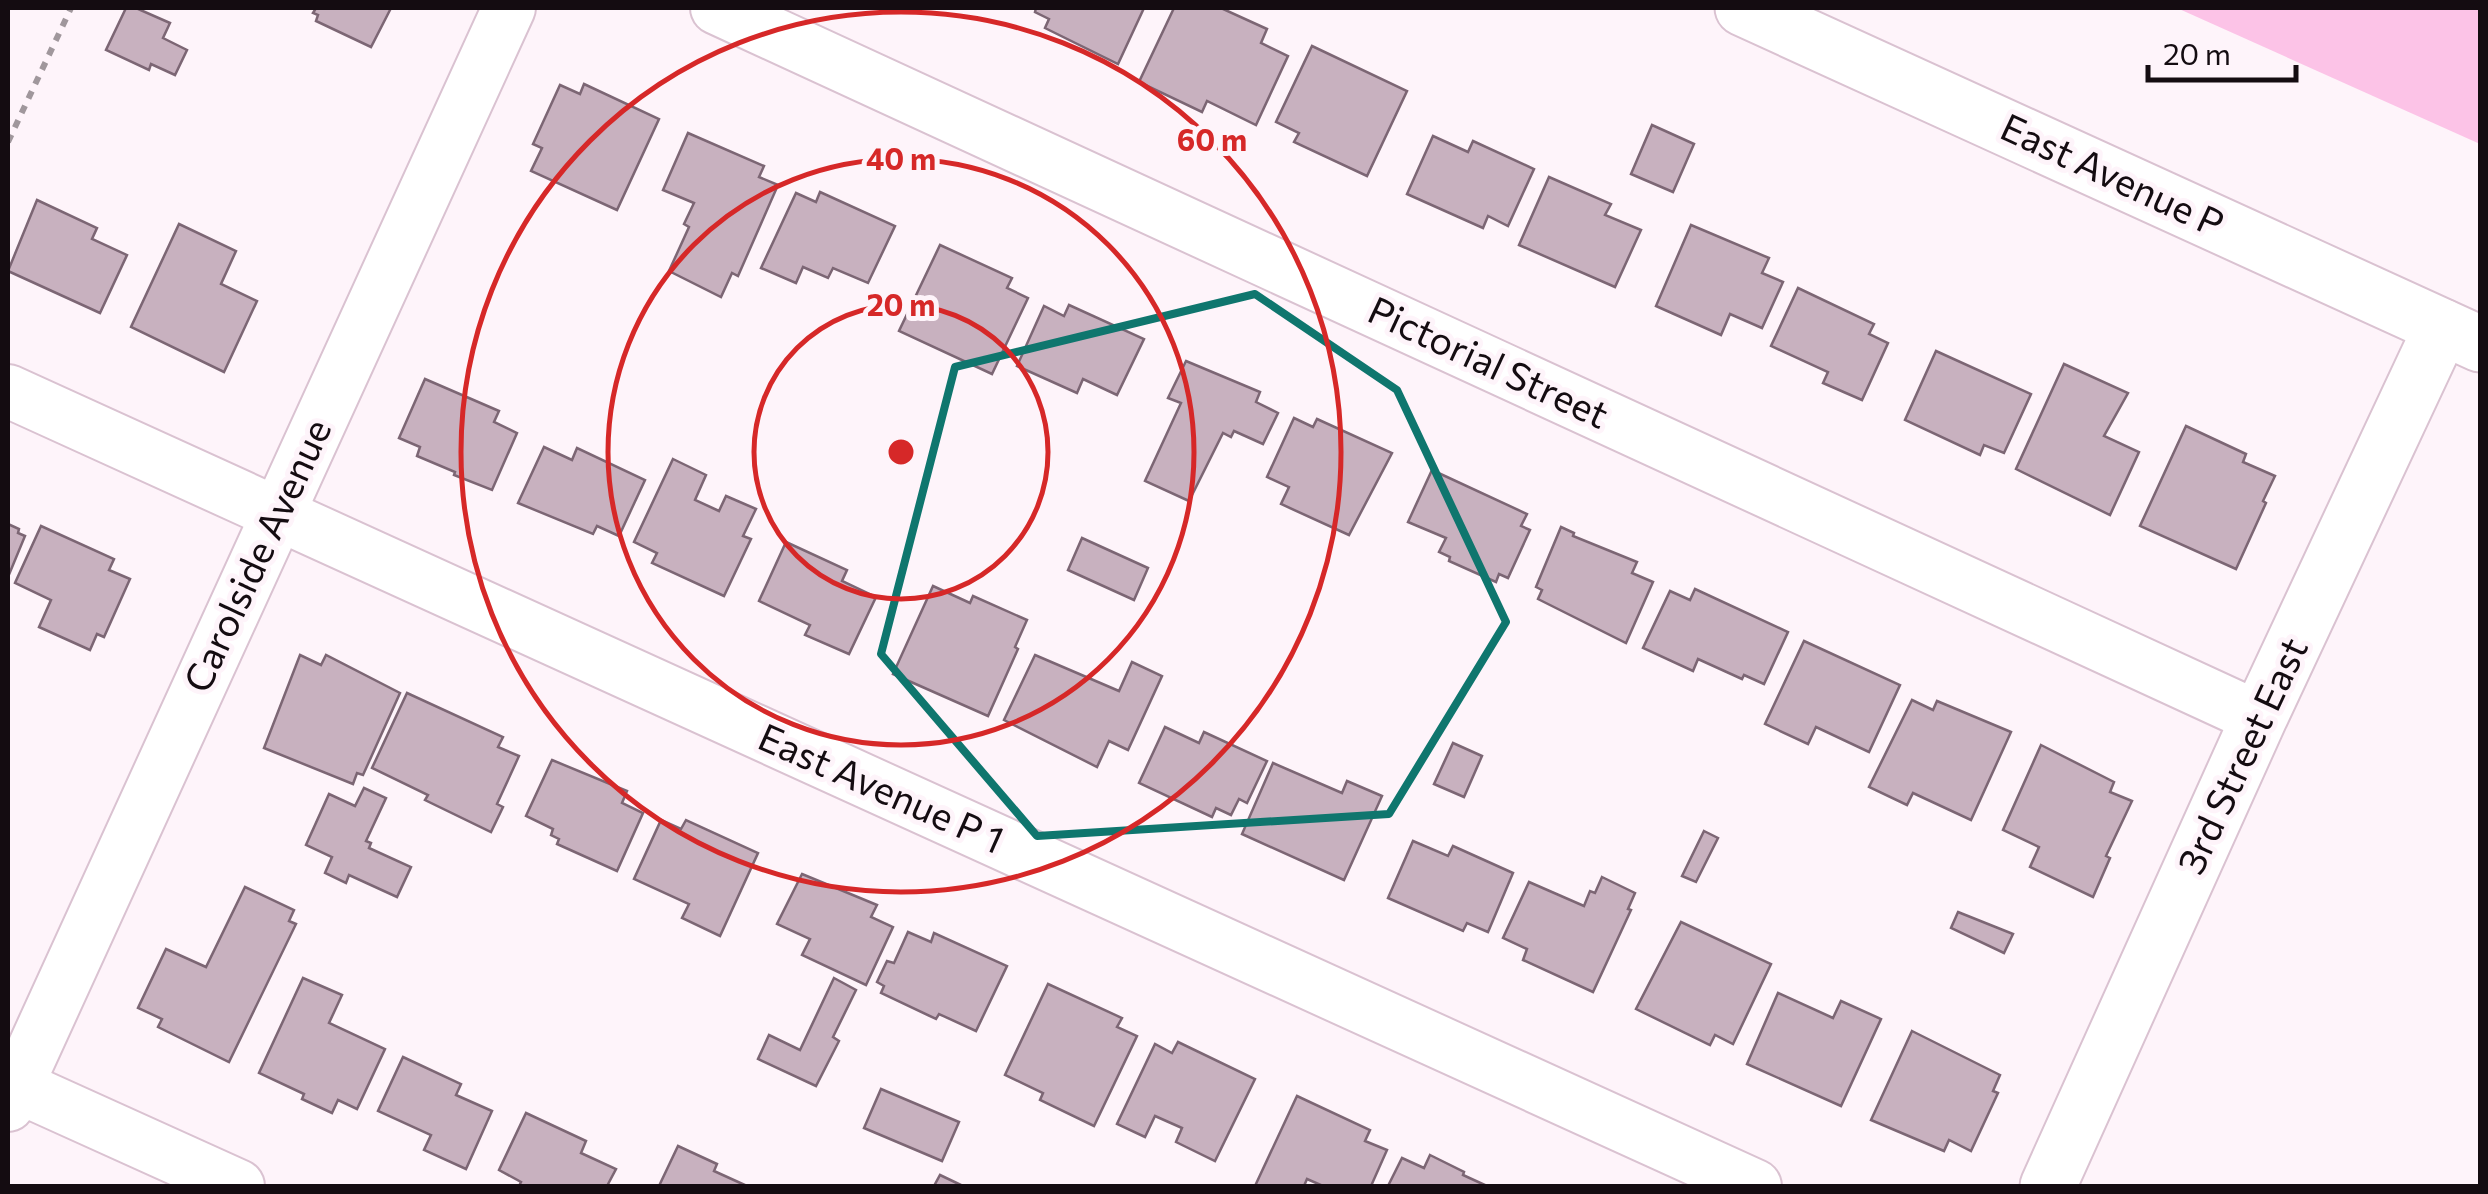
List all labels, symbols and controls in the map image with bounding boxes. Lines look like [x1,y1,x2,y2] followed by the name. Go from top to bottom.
[2148,20,2296,82] scale bar
[2163,34,2231,71] text: 20 m
[1994,102,2232,246] street label: East Avenue P
[1177,120,1247,157] text: 60 m
[866,139,936,176] text: 40 m
[867,285,935,322] text: 20 m
[1361,285,1617,437] street label: Pictorial Street
[172,411,340,699] street label: Carolside Avenue
[883,434,919,470] centre of rings
[2165,629,2316,881] street label: 3rd Street East
[752,712,1012,862] street label: East Avenue P 1

